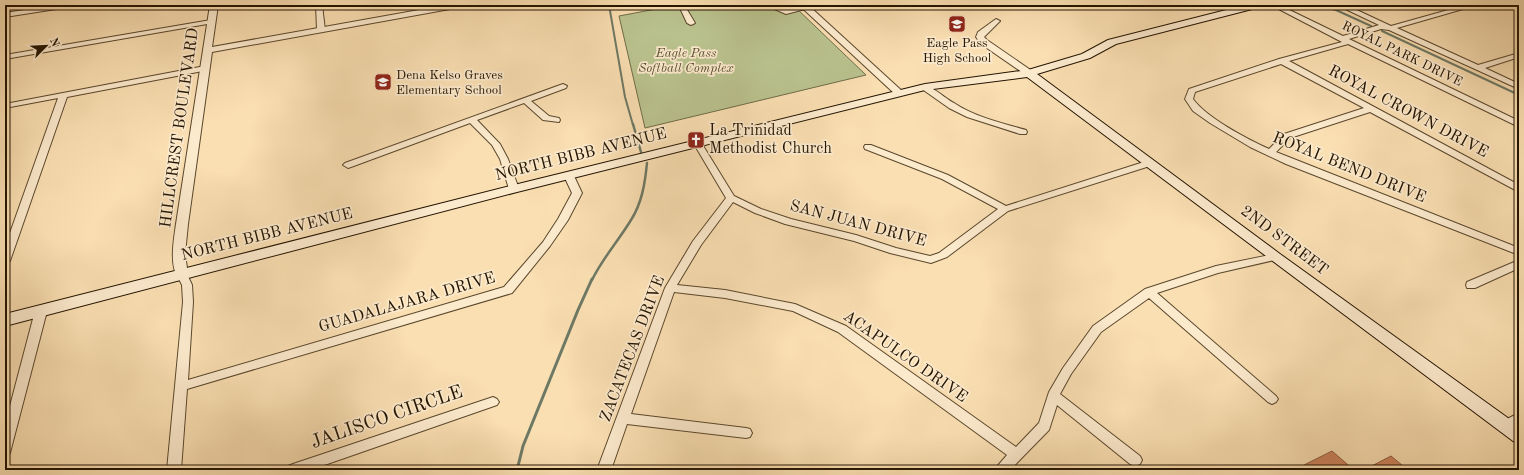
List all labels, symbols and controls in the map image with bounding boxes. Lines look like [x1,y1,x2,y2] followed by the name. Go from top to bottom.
[947,14,967,34] school or university icon: Eagle Pass High School
[1340,19,1464,89] street label: ROYAL PARK DRIVE
[26,26,66,66] north arrow
[158,27,202,229] street label: HILLCREST BOULEVARD
[47,36,61,49] text: N
[923,37,992,65] place label: Eagle Pass High School
[638,47,734,75] park label: Eagle Pass Softball Complex
[1325,63,1491,161] street label: ROYAL CROWN DRIVE
[396,69,503,97] place label: Dena Kelso Graves Elementary School
[373,72,393,92] school or university icon: Dena Kelso Graves Elementary School
[709,123,832,157] place label: La Trinidad Methodist Church
[494,126,668,184] street label: NORTH BIBB AVENUE
[686,130,706,150] church icon: La Trinidad Methodist Church
[1270,130,1428,206] street label: ROYAL BEND DRIVE
[788,198,928,250] street label: SAN JUAN DRIVE
[1237,203,1331,279] street label: 2ND STREET
[180,206,354,264] street label: NORTH BIBB AVENUE
[317,270,497,336] street label: GUADALAJARA DRIVE
[598,274,668,424] street label: ZACATECAS DRIVE
[840,308,970,406] street label: ACAPULCO DRIVE
[309,383,465,453] street label: JALISCO CIRCLE

